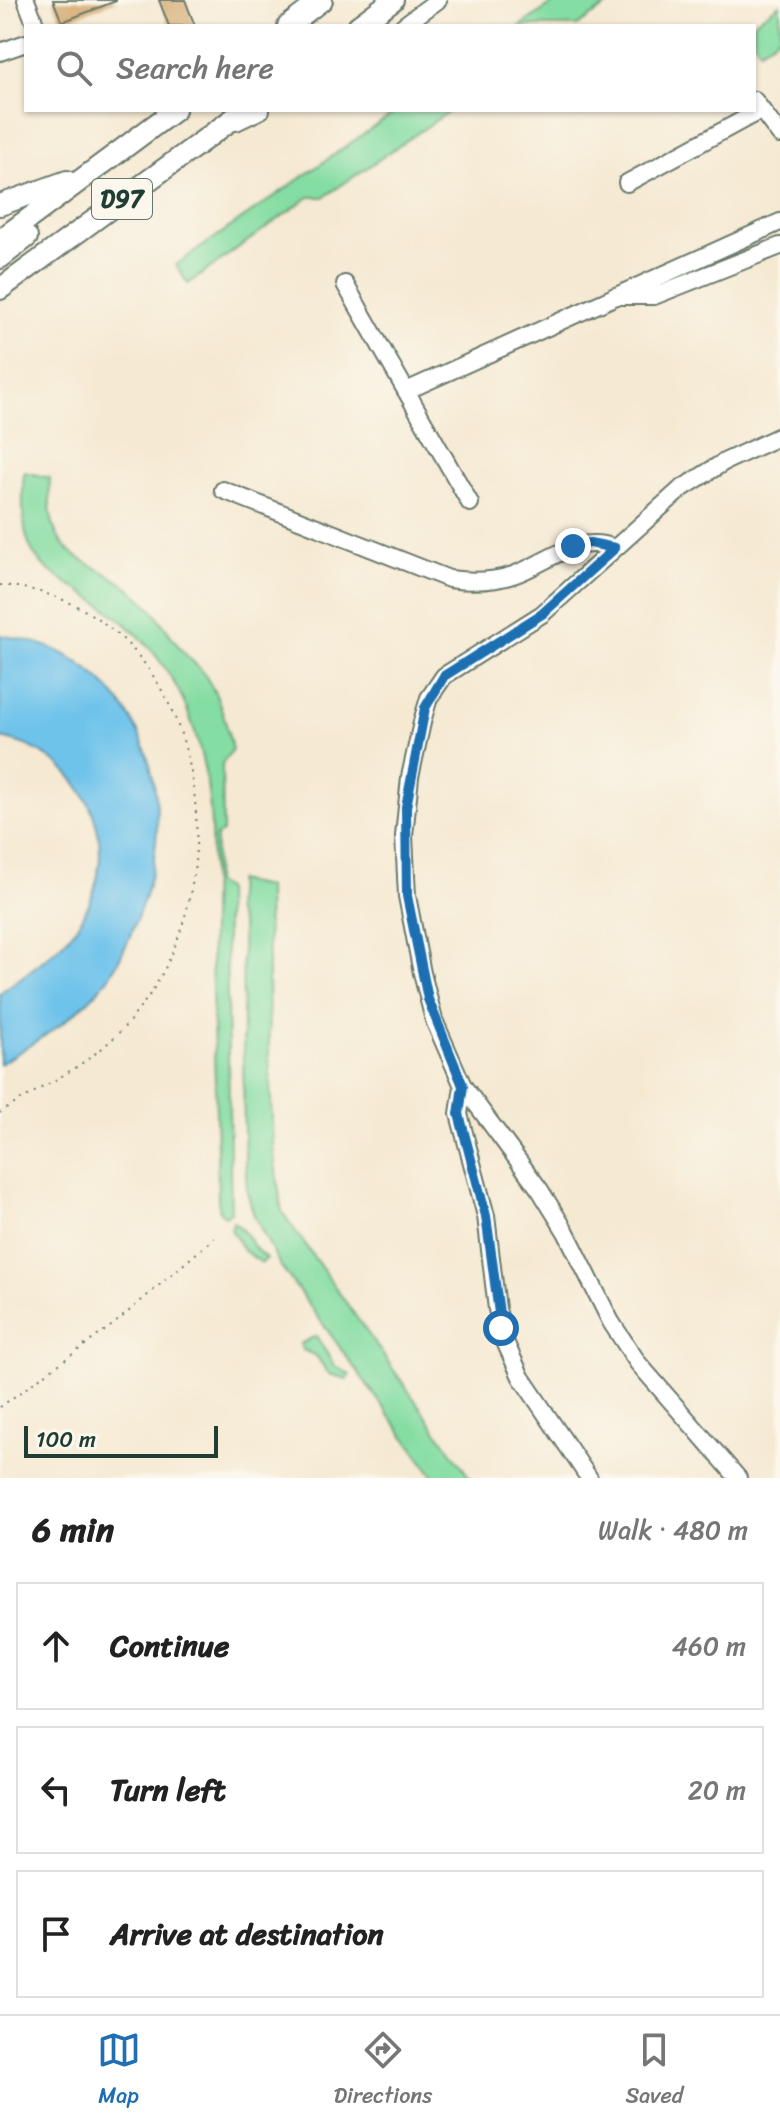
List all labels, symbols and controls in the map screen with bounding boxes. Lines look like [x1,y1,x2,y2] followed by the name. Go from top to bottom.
[24,24,756,112] search box
[116,41,274,95] text: Search here
[52,46,96,90] icon: search
[92,179,152,219] road number: D97
[555,528,591,564] route end
[483,1310,519,1346] route start
[36,1420,96,1459] text: 100 m
[24,1422,218,1458] scale bar
[32,1500,114,1560] text: 6 min
[598,1507,748,1553] text: Walk · 480 m
[110,1619,229,1673] text: Continue
[672,1623,746,1669] text: 460 m
[34,1624,78,1668] icon: ahead
[110,1763,226,1817] text: Turn left
[688,1767,746,1813] text: 20 m
[34,1768,78,1812] icon: left
[110,1907,384,1961] text: Arrive at destination
[34,1912,78,1956] icon: arrive
[97,2028,141,2115] tab: Map
[334,2028,432,2115] tab: Directions
[625,2028,683,2115] tab: Saved

